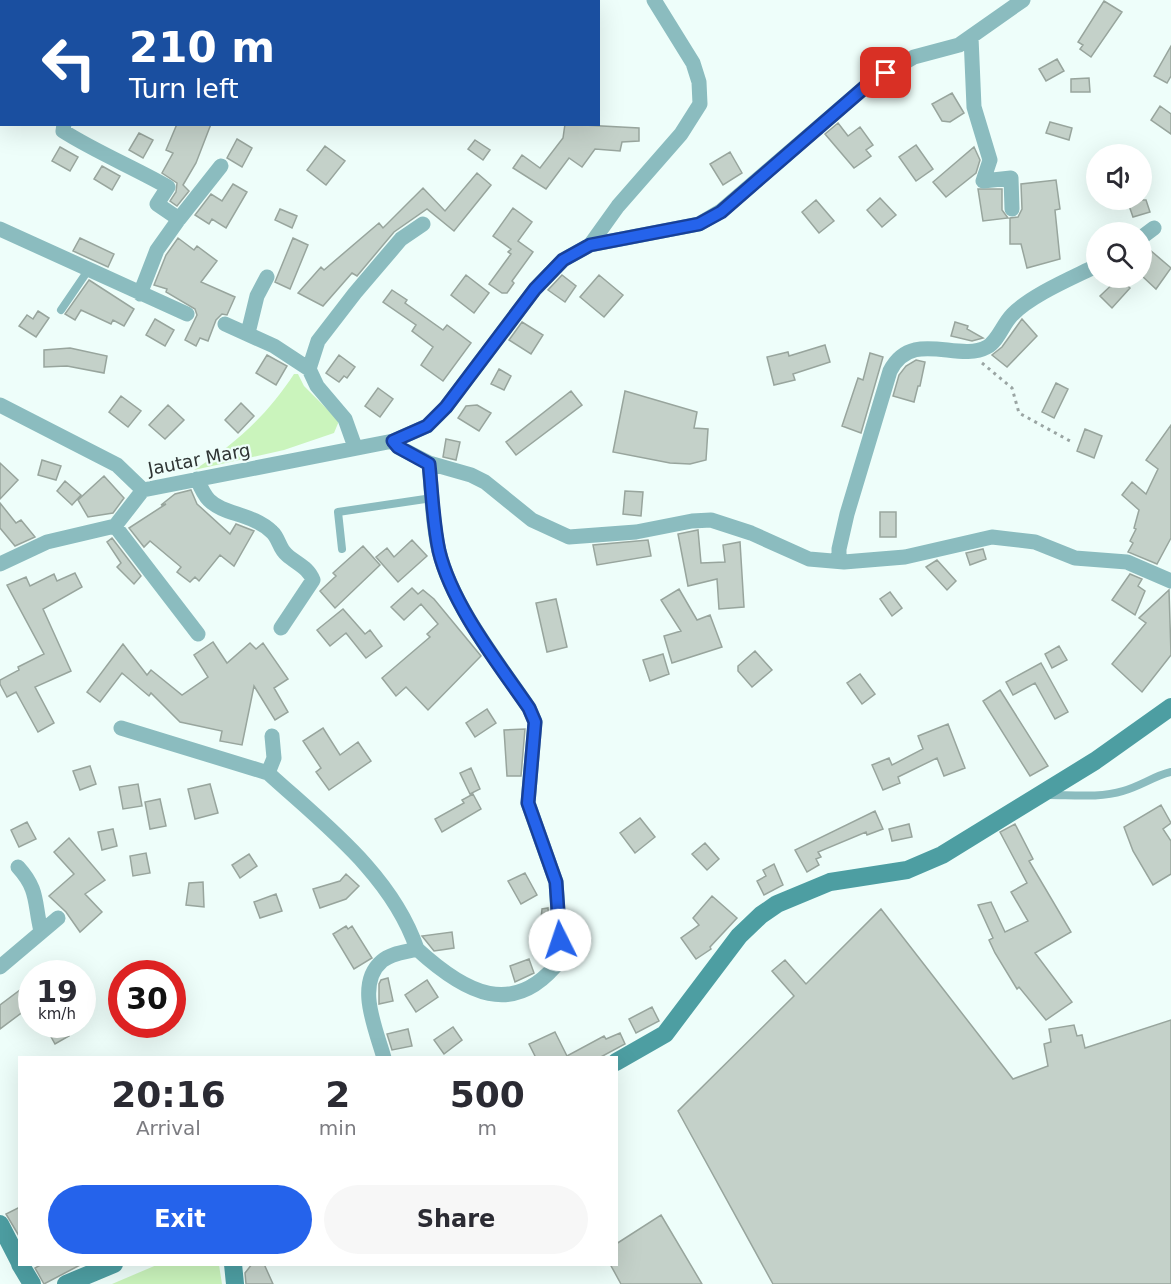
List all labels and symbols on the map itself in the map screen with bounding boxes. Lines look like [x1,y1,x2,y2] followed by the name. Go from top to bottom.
[860,47,911,98] pin
[145,439,252,479] street label: Jautar Marg
[528,908,592,972] position arrow
[108,960,186,1038] speed limit sign: 30

